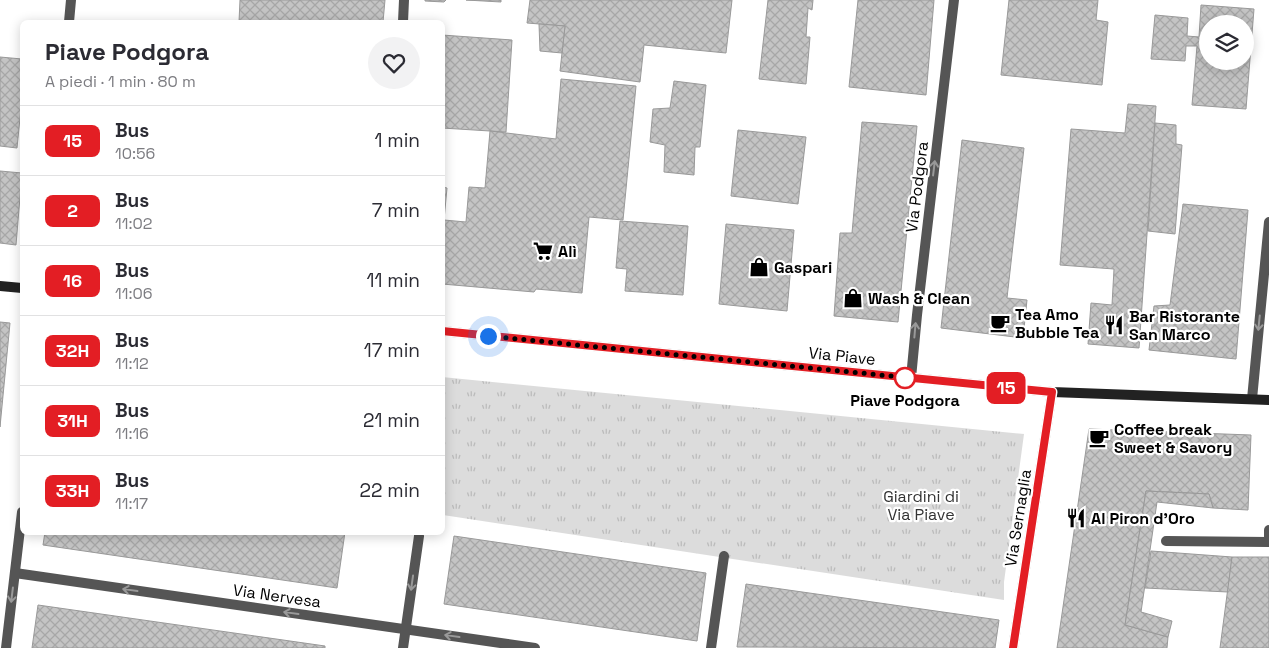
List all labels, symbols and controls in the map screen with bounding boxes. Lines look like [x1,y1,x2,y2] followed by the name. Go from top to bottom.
[1199,15,1254,70] map controls
[1199,15,1254,70] button: layers
[45,36,209,67] text: Piave Podgora
[368,37,420,89] button: heart
[45,71,196,92] text: A piedi · 1 min · 80 m
[115,118,149,143] text: Bus
[375,128,420,153] text: 1 min
[63,129,82,152] text: 15
[901,140,933,234] street label: Via Podgora
[115,143,155,164] text: 10:56
[929,161,939,177] one-way arrow
[115,188,149,213] text: Bus
[372,198,420,223] text: 7 min
[67,199,78,222] text: 2
[115,213,152,234] text: 11:02
[532,240,554,262] supermarket icon: Alì
[558,241,577,262] place label: Alì
[748,256,770,278] shop icon: Gaspari
[774,257,832,278] place label: Gaspari
[115,258,149,283] text: Bus
[367,268,420,293] text: 11 min
[63,269,82,292] text: 16
[115,283,152,304] text: 11:06
[842,287,864,309] shop icon: Wash & Clean
[868,288,970,309] place label: Wash & Clean
[1015,304,1099,343] place label: Tea Amo Bubble Tea
[1129,306,1240,345] place label: Bar Ristorante San Marco
[989,312,1011,334] cafe icon: Tea Amo Bubble Tea
[1103,314,1125,336] restaurant icon: Bar Ristorante San Marco
[1254,314,1264,330] one-way arrow
[911,322,920,338] one-way arrow
[476,324,501,349] your location
[115,328,149,353] text: Bus
[364,338,420,363] text: 17 min
[56,339,89,362] text: 32H
[807,342,877,370] street label: Via Piave
[115,353,149,374] text: 11:12
[894,367,916,389] marker: Piave Podgora
[984,372,1028,404] line badge: 15
[997,376,1015,399] text: 15
[850,390,960,411] place label: Piave Podgora
[115,398,149,423] text: Bus
[363,408,420,433] text: 21 min
[57,409,88,432] text: 31H
[1114,419,1232,458] place label: Coffee break Sweet & Savory
[115,423,149,444] text: 11:16
[1088,427,1110,449] cafe icon: Coffee break Sweet & Savory
[115,468,149,493] text: Bus
[1000,468,1036,568] street label: Via Sernaglia
[360,478,420,503] text: 22 min
[56,479,89,502] text: 33H
[883,486,959,525] park label: Giardini di Via Piave
[115,493,148,514] text: 11:17
[1065,507,1087,529] restaurant icon: Al Piron d'Oro
[1091,508,1195,529] place label: Al Piron d'Oro
[407,574,417,590] one-way arrow
[232,579,322,613] street label: Via Nervesa
[122,584,138,594] one-way arrow
[7,587,17,603] one-way arrow
[283,608,299,618] one-way arrow
[444,631,460,641] one-way arrow

